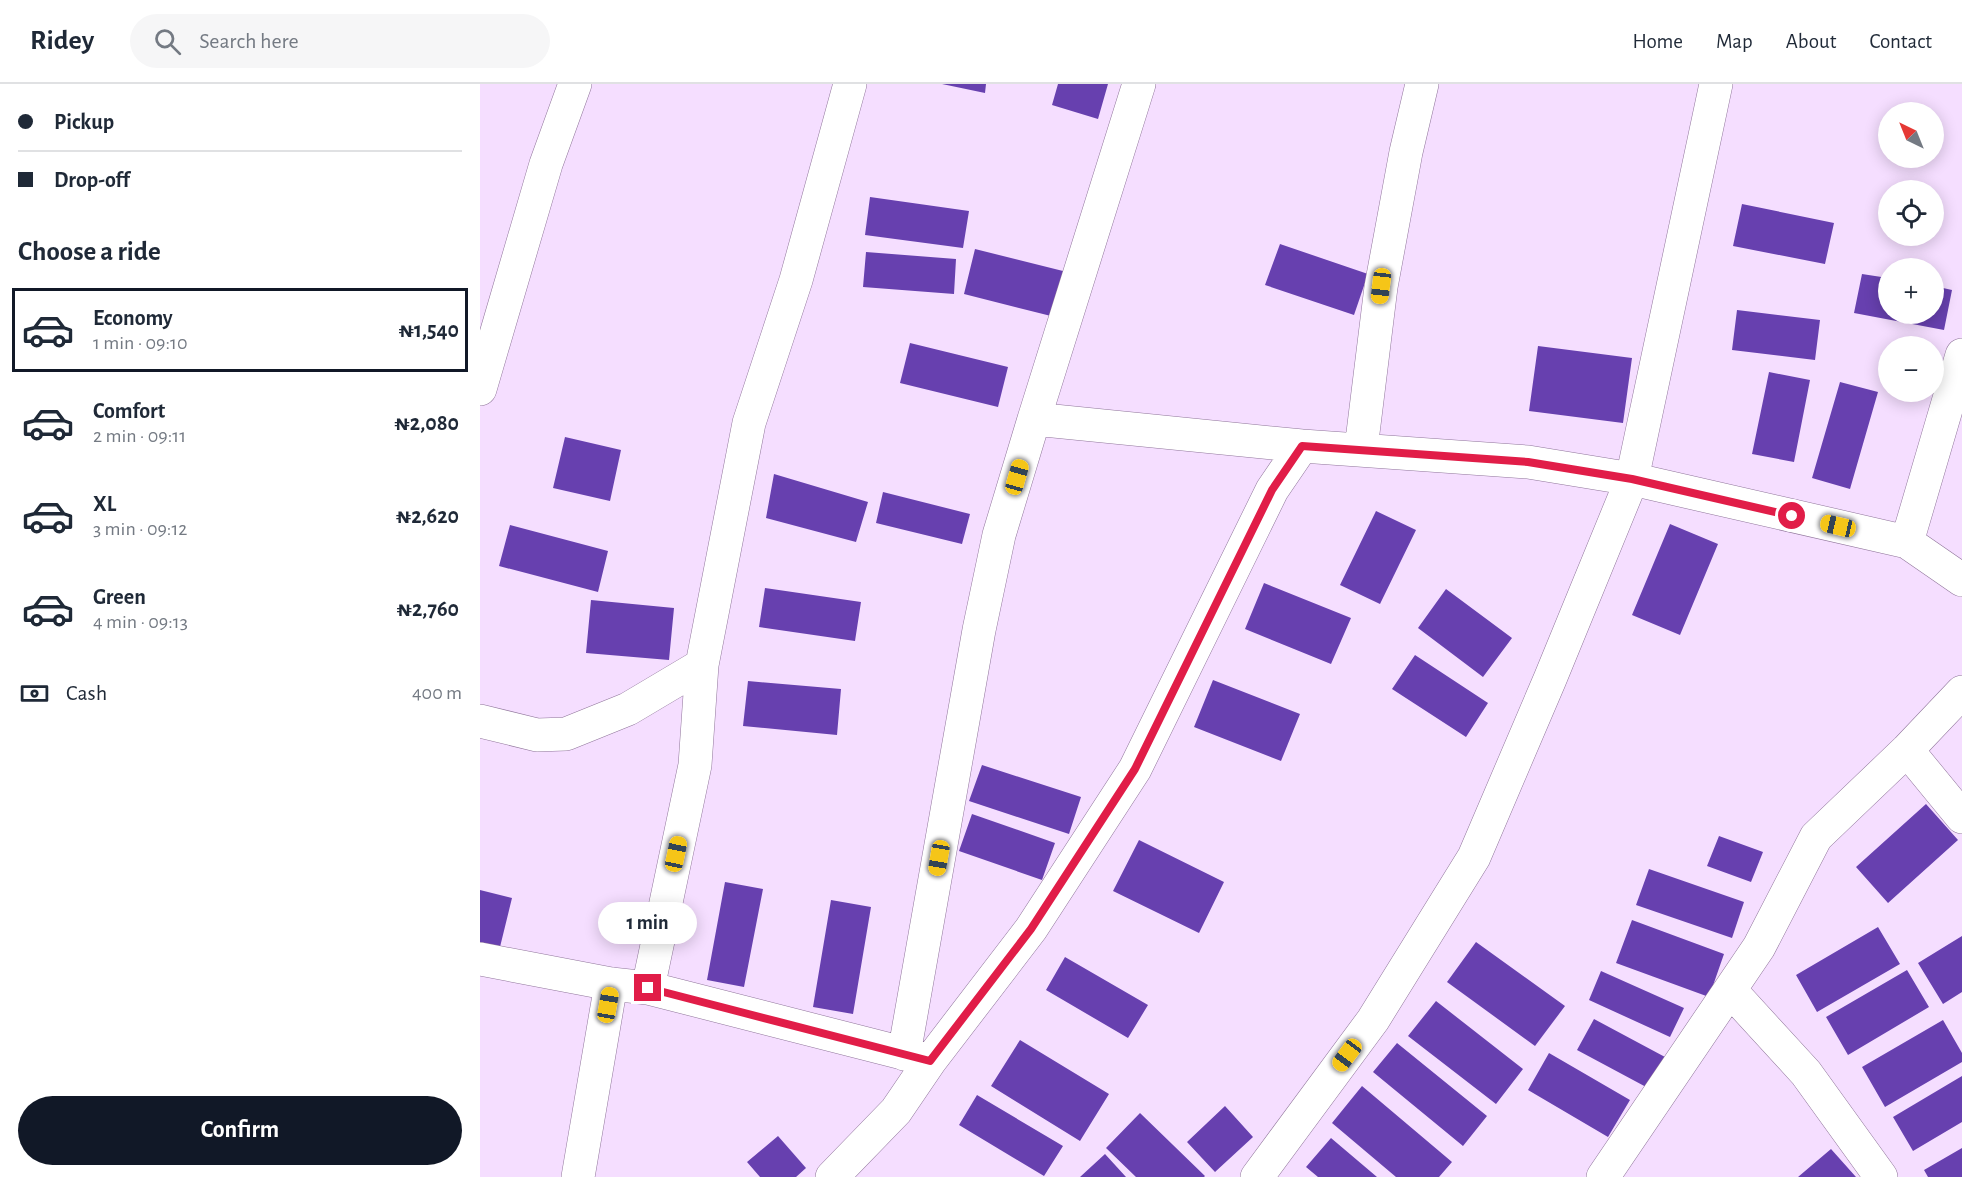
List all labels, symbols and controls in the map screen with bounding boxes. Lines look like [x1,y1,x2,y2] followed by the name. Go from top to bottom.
[130,14,550,68] search box
[151,25,184,58] icon: search
[30,27,94,55] text: Ridey
[199,30,299,52] text: Search here
[1632,31,1683,52] text: Home
[1716,31,1753,52] text: Map
[1786,31,1836,52] text: About
[1869,31,1932,52] text: Contact
[1878,102,1944,168] north arrow
[1878,102,1944,402] map controls
[54,111,114,133] text: Pickup
[54,169,130,191] text: Drop-off
[1878,180,1944,246] button: locate
[18,238,161,265] text: Choose a ride
[1878,258,1944,324] button: +
[1370,267,1392,305] car
[21,303,75,357] icon: car
[93,307,173,329] text: Economy
[398,319,459,341] text: ₦1,540
[93,333,188,353] text: 1 min · 09:10
[1878,336,1944,402] button: −
[21,396,75,450] icon: car
[93,400,165,422] text: Comfort
[394,412,459,434] text: ₦2,080
[93,426,186,446] text: 2 min · 09:11
[1003,457,1031,497] car
[21,489,75,543] icon: car
[93,493,116,515] text: XL
[1778,502,1805,529] route start
[396,505,459,527] text: ₦2,620
[1818,513,1858,539] car
[93,519,187,539] text: 3 min · 09:12
[21,582,75,636] icon: car
[93,586,146,608] text: Green
[396,598,459,620] text: ₦2,760
[93,612,188,632] text: 4 min · 09:13
[18,677,51,710] icon: cash
[66,682,107,704] text: Cash
[412,683,462,703] text: 400 m
[663,835,689,873] car
[927,839,951,877] car
[598,901,698,943] callout: 1 min
[626,913,669,933] text: 1 min
[634,974,661,1001] route end
[596,986,620,1024] car
[1329,1035,1365,1075] car
[18,1096,462,1165] button: Confirm

